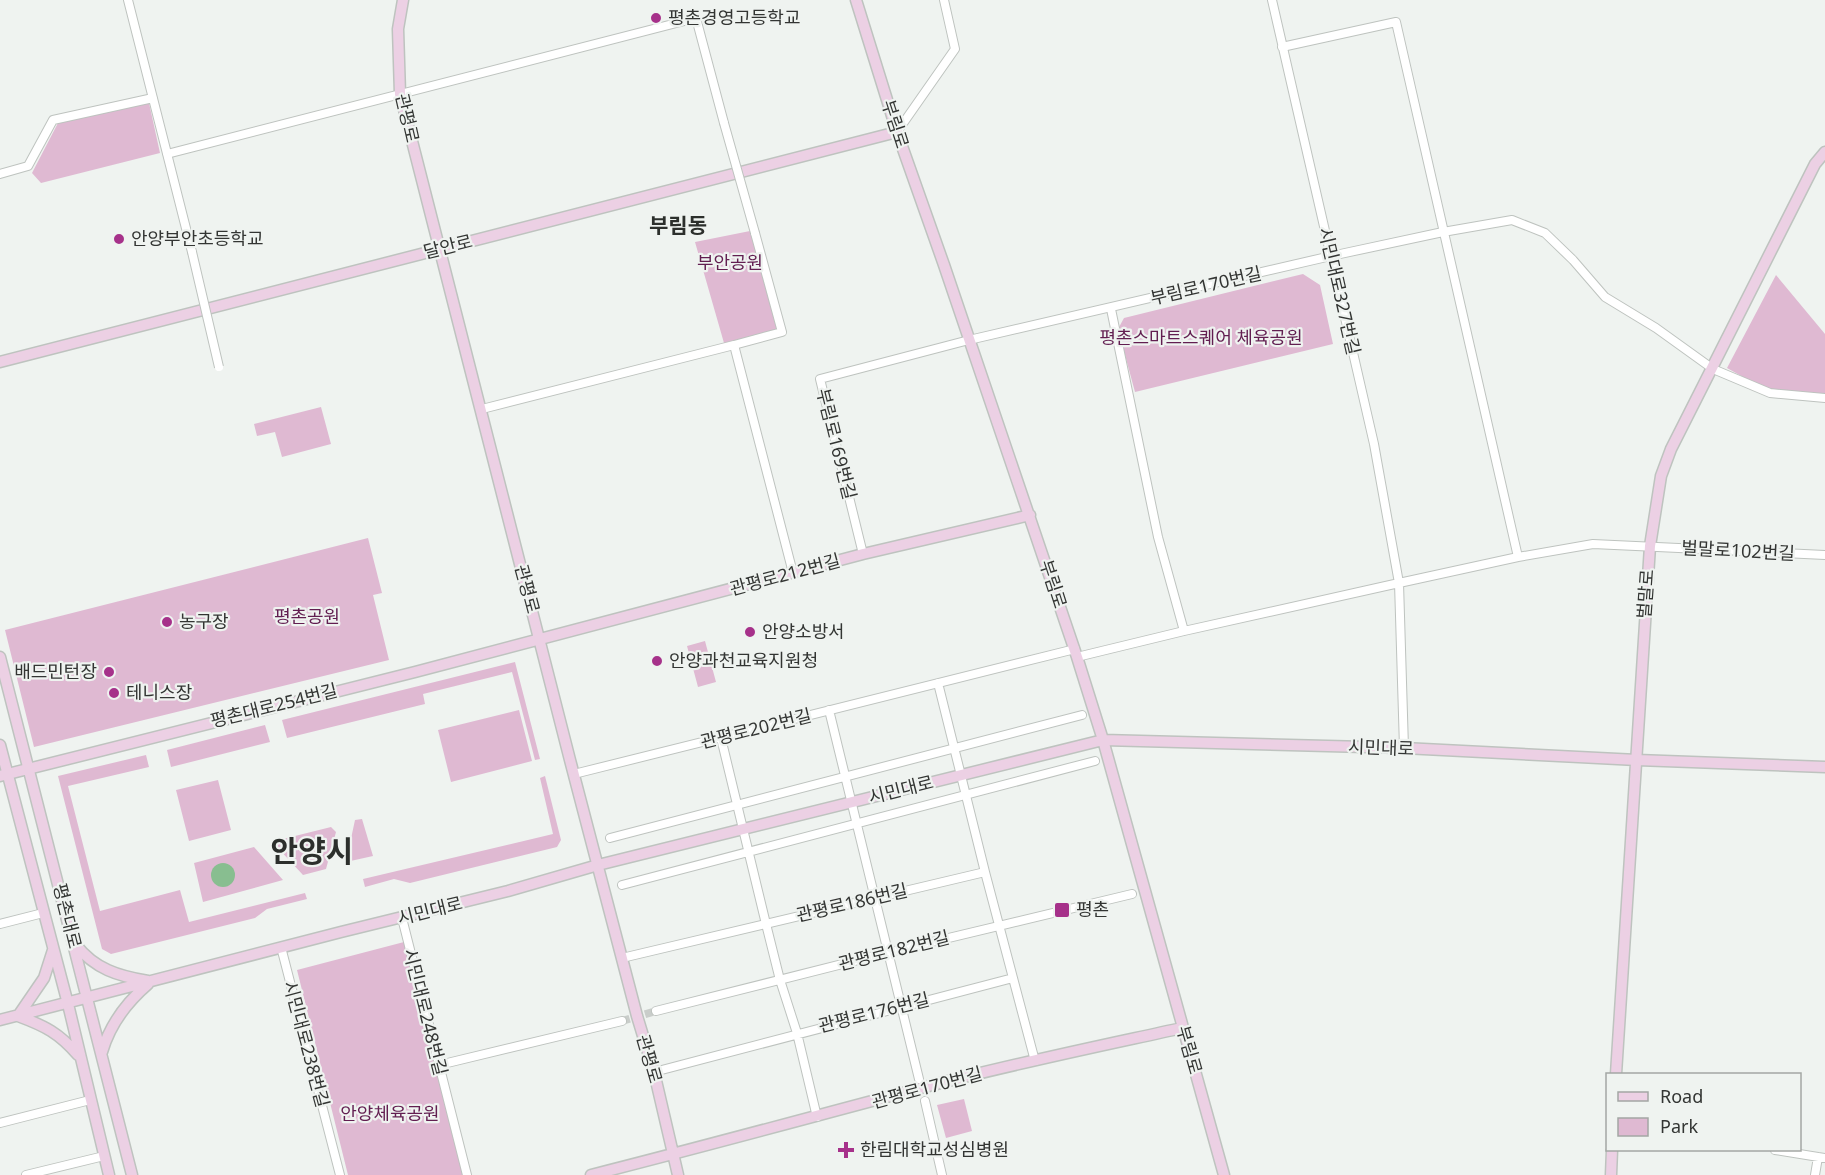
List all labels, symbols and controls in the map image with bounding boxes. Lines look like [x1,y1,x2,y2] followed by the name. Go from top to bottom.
[668,5,800,29] place label: 평촌경영고등학교
[649,11,663,25] marker: 평촌경영고등학교
[391,91,425,145] street label: 관평로
[877,96,915,151] street label: 부림로
[649,211,707,239] district label: 부림동
[1314,225,1366,357] street label: 시민대로327번길
[131,226,263,250] place label: 안양부안초등학교
[421,228,475,264] street label: 달안로
[112,232,126,246] marker: 안양부안초등학교
[697,250,763,274] park label: 부안공원
[1148,261,1264,310] street label: 부림로170번길
[1099,325,1303,349] park label: 평촌스마트스퀘어 체육공원
[812,386,862,502] street label: 부림로169번길
[1681,535,1795,565] street label: 벌말로102번길
[727,548,843,600] street label: 관평로212번길
[1035,556,1073,611] street label: 부림로
[510,562,546,616] street label: 관평로
[1631,568,1659,620] street label: 벌말로
[274,604,340,628] park label: 평촌공원
[179,609,229,633] place label: 농구장
[160,615,174,629] marker: 농구장
[762,619,845,643] place label: 안양소방서
[743,625,757,639] marker: 안양소방서
[669,648,818,672] place label: 안양과천교육지원청
[650,654,664,668] marker: 안양과천교육지원청
[14,659,97,683] place label: 배드민턴장
[102,665,116,679] marker: 배드민턴장
[208,678,340,732] street label: 평촌대로254번길
[126,680,192,704] place label: 테니스장
[107,686,121,700] marker: 테니스장
[698,703,814,753] street label: 관평로202번길
[1348,734,1415,760] street label: 시민대로
[866,769,936,809] street label: 시민대로
[271,830,353,871] district label: 안양시
[794,878,910,927] street label: 관평로186번길
[48,881,88,951] street label: 평촌대로
[395,890,465,930] street label: 시민대로
[1076,897,1109,921] place label: 평촌
[1053,901,1071,919] marker: 평촌
[836,925,952,975] street label: 관평로182번길
[399,946,453,1078] street label: 시민대로248번길
[279,978,335,1110] street label: 시민대로238번길
[816,987,932,1037] street label: 관평로176번길
[1172,1023,1208,1077] street label: 부림로
[632,1032,668,1086] street label: 관평로
[869,1061,985,1113] street label: 관평로170번길
[1606,1073,1801,1151] legend
[1660,1084,1703,1108] text: Road
[340,1101,440,1125] park label: 안양체육공원
[1660,1114,1698,1138] text: Park
[860,1137,1009,1161] place label: 한림대학교성심병원
[837,1141,855,1159] marker: 한림대학교성심병원

